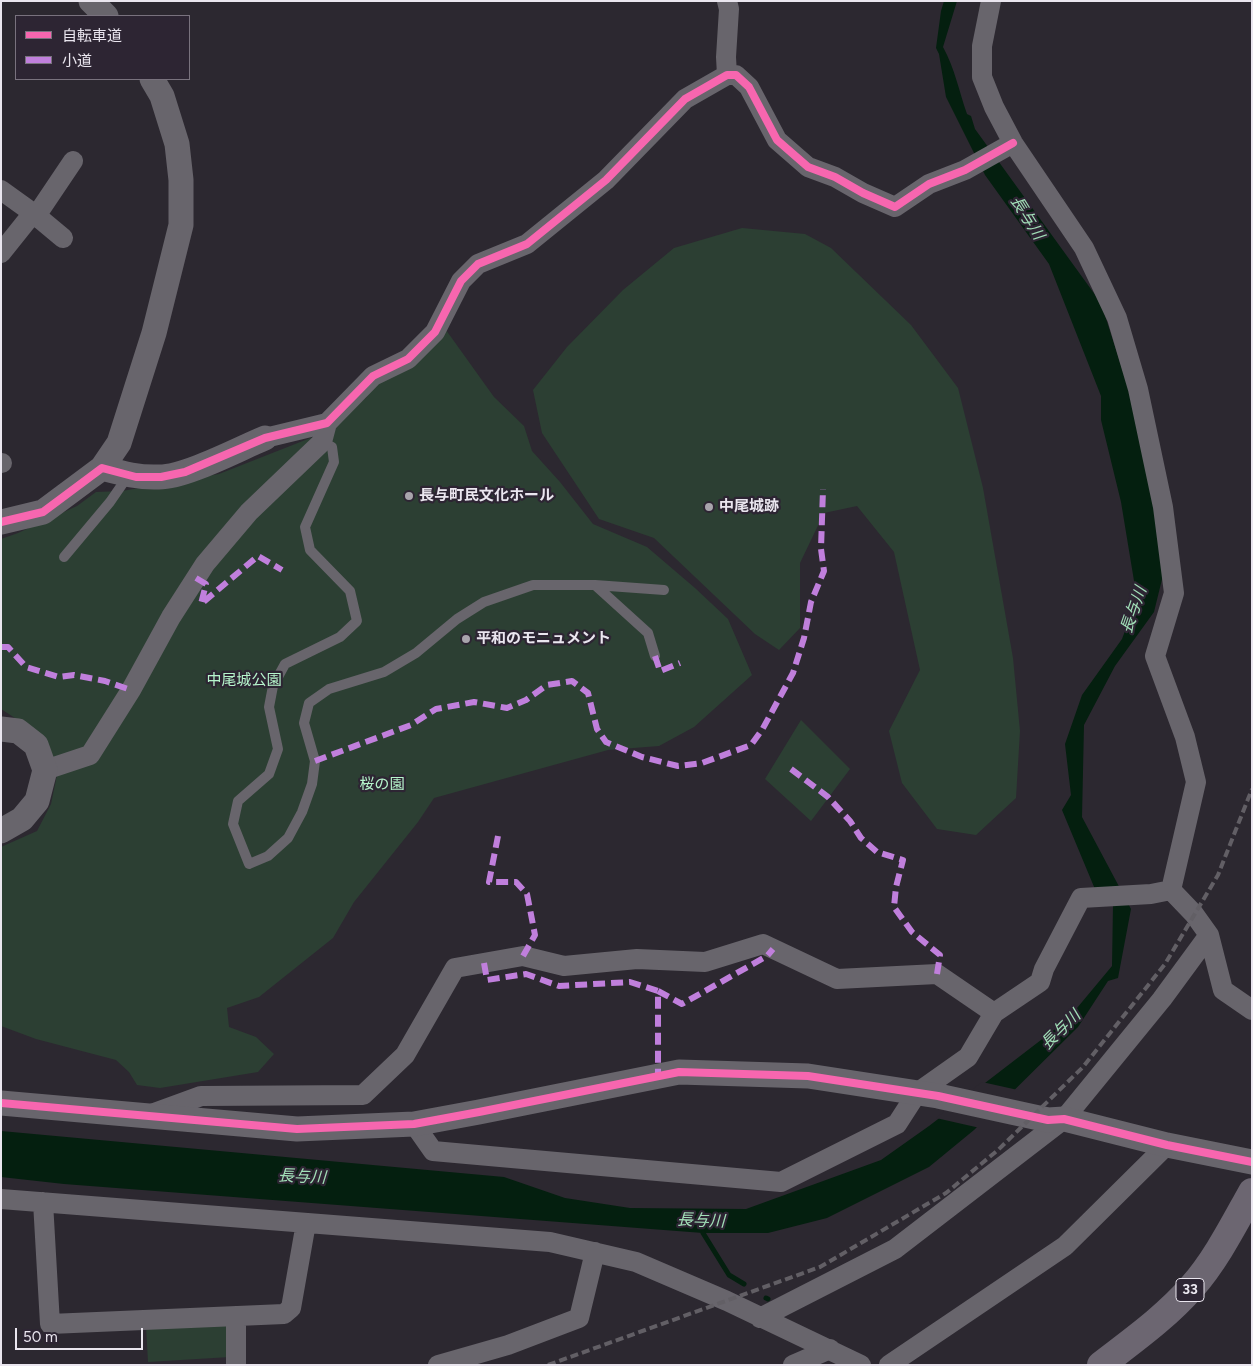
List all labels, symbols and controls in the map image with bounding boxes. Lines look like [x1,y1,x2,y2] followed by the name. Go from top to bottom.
[15,15,190,80] legend
[62,27,122,45] text: 自転車道
[62,52,92,70] text: 小道
[1006,193,1048,243] water label: 長与川
[419,487,554,505] place label: 長与町民文化ホール
[403,490,415,502] marker: 長与町民文化ホール
[719,498,779,516] place label: 中尾城跡
[703,501,715,513] marker: 中尾城跡
[1117,584,1151,636] water label: 長与川
[476,630,611,648] place label: 平和のモニュメント
[460,633,472,645] marker: 平和のモニュメント
[207,672,281,690] park label: 中尾城公園
[360,776,404,794] park label: 桜の園
[1037,1006,1085,1054] water label: 長与川
[278,1166,326,1188] water label: 長与川
[677,1211,725,1231] water label: 長与川
[1176,1278,1204,1302] road number: 33
[18,1318,145,1350] scale bar
[23,1328,58,1346] text: 50 m

